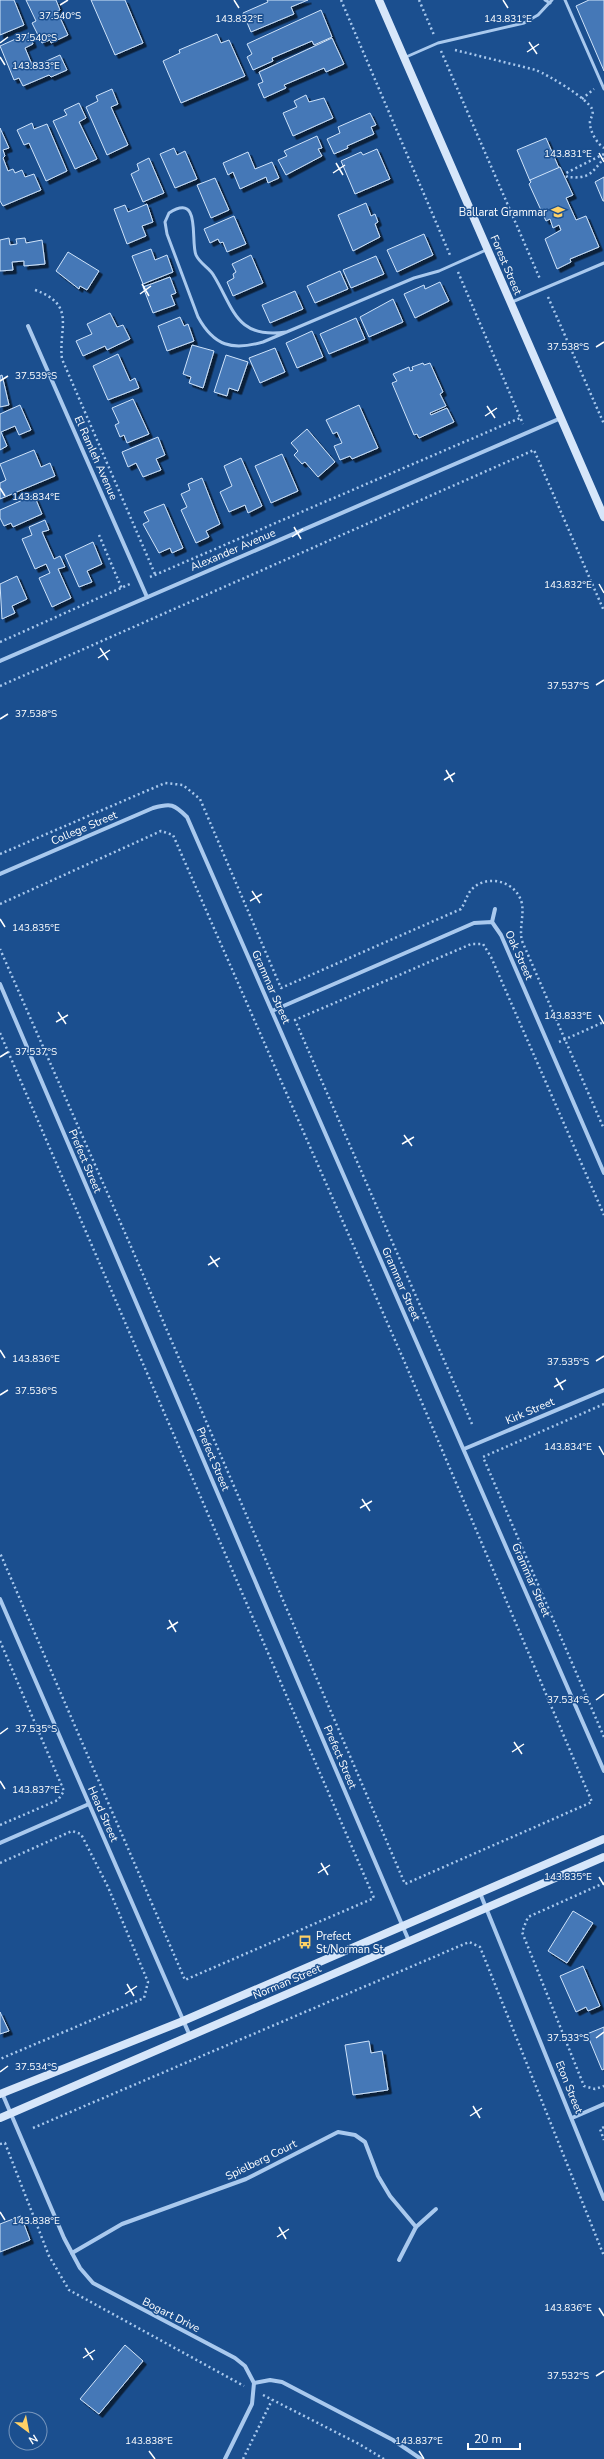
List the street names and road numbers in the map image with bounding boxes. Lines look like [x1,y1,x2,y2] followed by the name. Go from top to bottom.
[487,233,525,297] street label: Forest Street
[71,414,121,503] street label: El Ramleh Avenue
[188,525,278,575] street label: Alexander Avenue
[49,807,120,849] street label: College Street
[501,928,537,982] street label: Oak Street
[248,948,294,1026] street label: Grammar Street
[65,1127,105,1195] street label: Prefect Street
[378,1245,424,1323] street label: Grammar Street
[503,1394,557,1428] street label: Kirk Street
[193,1425,233,1493] street label: Prefect Street
[508,1541,554,1619] street label: Grammar Street
[320,1723,360,1791] street label: Prefect Street
[84,1784,122,1844] street label: Head Street
[251,1961,323,2003] street label: Norman Street
[552,2059,586,2116] street label: Eton Street
[223,2136,299,2184] street label: Spielberg Court
[140,2294,203,2336] street label: Bogart Drive

